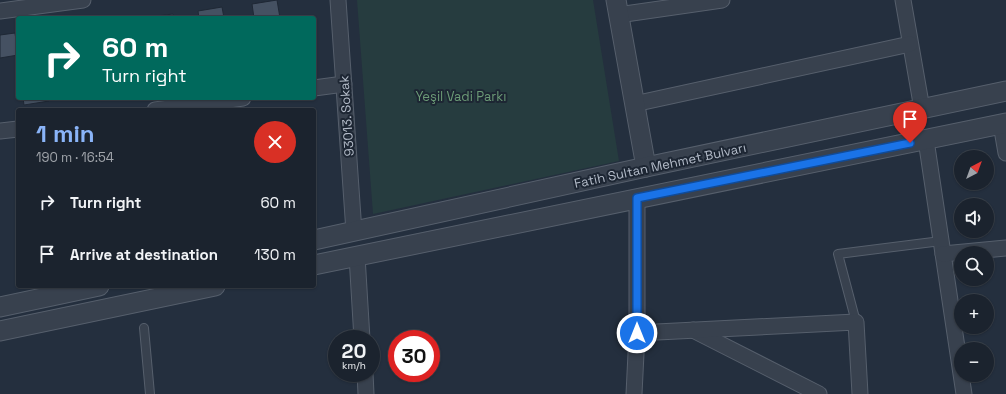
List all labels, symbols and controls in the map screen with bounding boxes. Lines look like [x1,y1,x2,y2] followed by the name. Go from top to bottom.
[102,29,168,65] text: 60 m
[36,32,88,84] icon: right
[102,64,186,87] text: Turn right
[335,75,358,157] street label: 93013. Sokak
[416,88,506,105] park label: Yeşil Vadi Parkı
[893,102,927,143] pin
[899,108,921,130] icon: arrive
[36,118,95,149] text: 1 min
[254,121,296,163] button: close
[573,139,748,192] street label: Fatih Sultan Mehmet Bulvarı
[36,149,114,166] text: 190 m · 16:54
[954,150,994,190] north arrow
[954,150,994,382] map controls
[36,191,58,213] icon: right
[70,193,141,212] text: Turn right
[260,193,296,212] text: 60 m
[954,198,994,238] button: sound
[36,243,58,265] icon: arrive
[70,245,218,264] text: Arrive at destination
[254,245,296,264] text: 130 m
[954,246,994,286] button: search
[954,294,994,334] button: +
[616,312,658,354] position arrow
[388,330,440,382] speed limit sign: 30
[342,338,366,364] text: 20
[954,342,994,382] button: −
[342,359,366,372] text: km/h

